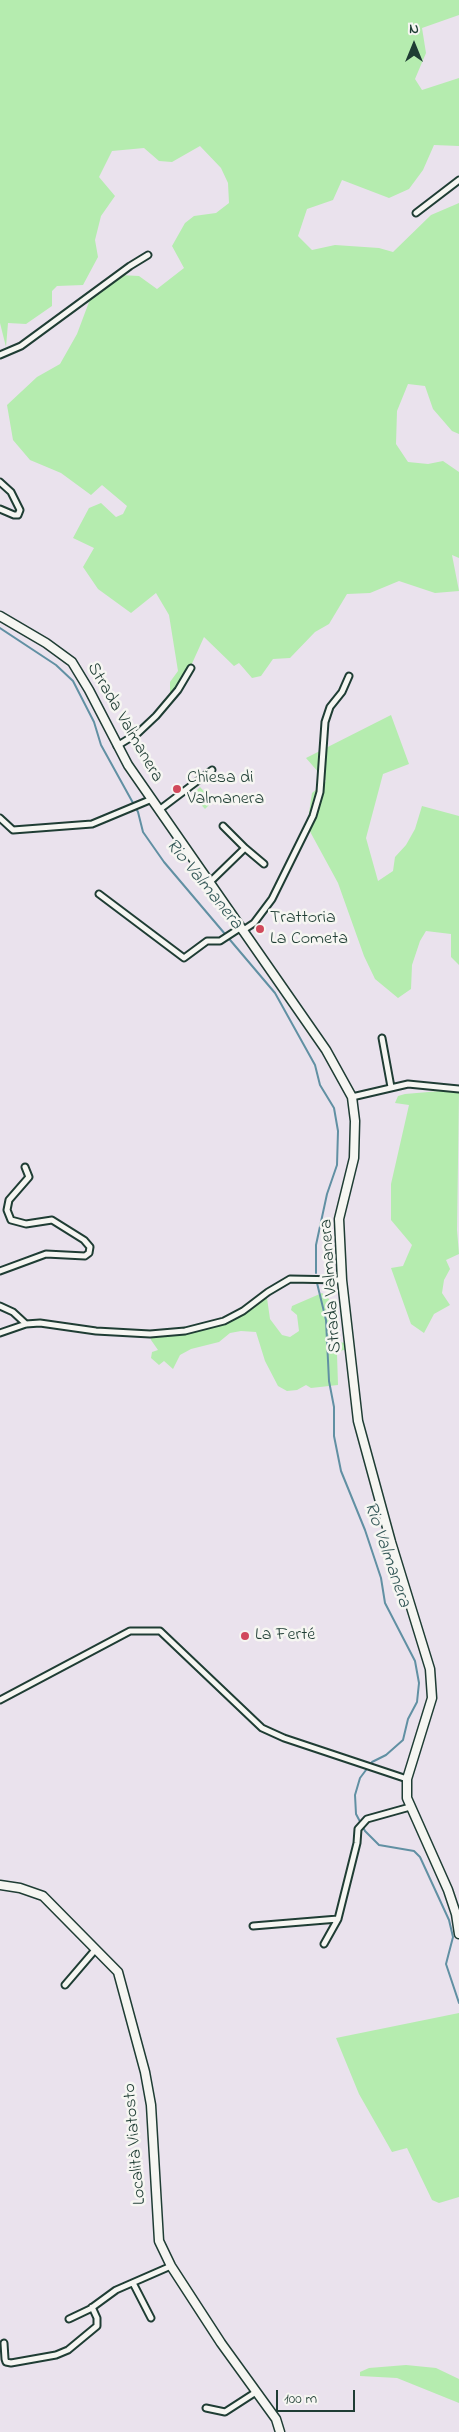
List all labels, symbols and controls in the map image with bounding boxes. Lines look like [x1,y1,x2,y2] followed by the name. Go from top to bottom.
[409,19,419,40] text: N
[389,20,439,70] north arrow
[81,659,167,787] street label: Strada Valmanera
[187,768,264,811] place label: Chiesa di Valmanera
[171,783,183,795] marker: Chiesa di Valmanera
[160,835,246,935] water label: Rio Valmanera
[270,908,348,951] place label: Trattoria La Cometa
[254,923,266,935] marker: Trattoria La Cometa
[317,1218,347,1354] street label: Strada Valmanera
[357,1499,415,1611] water label: Rio Valmanera
[255,1625,315,1647] place label: La Ferté
[239,1630,251,1642] marker: La Ferté
[120,2082,152,2206] street label: Località Viatosto
[279,2380,358,2412] scale bar
[284,2388,317,2410] text: 100 m

